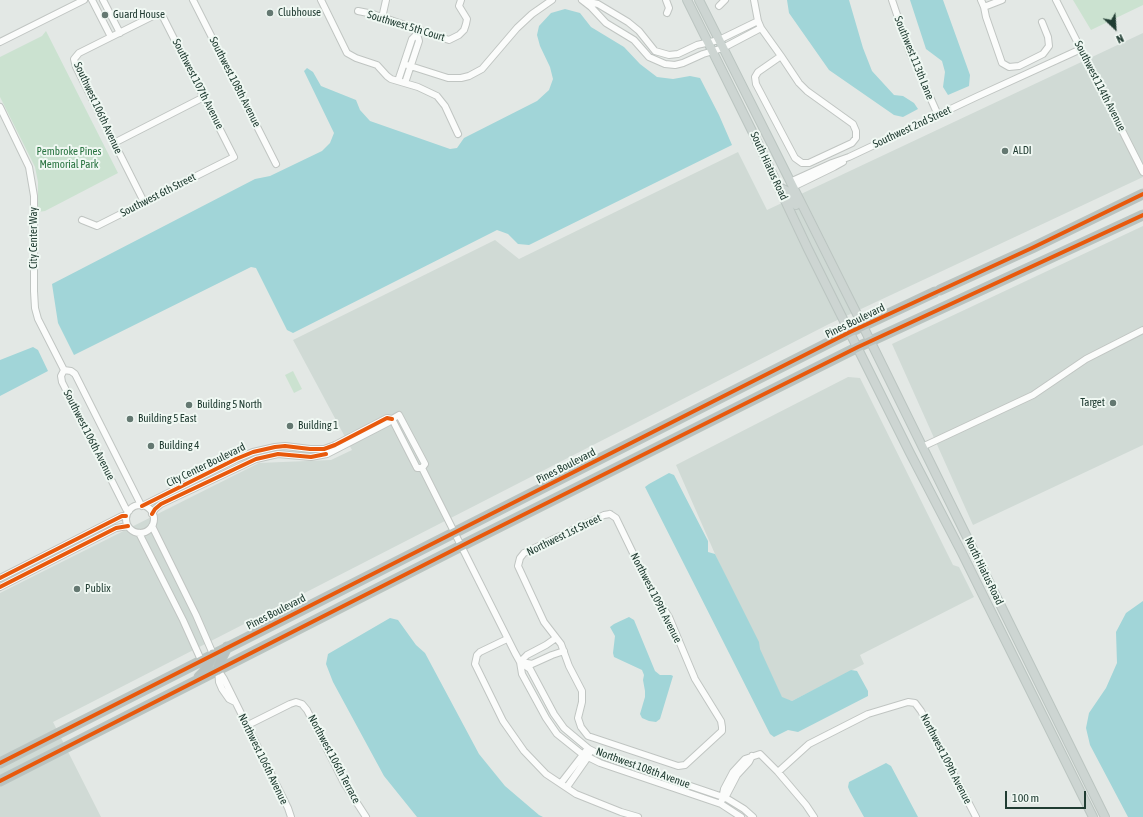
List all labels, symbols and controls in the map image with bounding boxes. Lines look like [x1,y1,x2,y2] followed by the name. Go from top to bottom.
[278,6,321,20] place label: Clubhouse
[113,8,165,22] place label: Guard House
[265,8,275,18] marker: Clubhouse
[366,8,446,44] street label: Southwest 5th Court
[1095,8,1135,48] north arrow
[100,10,110,20] marker: Guard House
[891,14,937,102] street label: Southwest 113th Lane
[1115,32,1126,46] text: N
[207,35,263,129] street label: Southwest 108th Avenue
[170,37,226,131] street label: Southwest 107th Avenue
[1072,39,1128,133] street label: Southwest 114th Avenue
[71,60,125,156] street label: Southwest 106th Avenue
[871,103,953,151] street label: Southwest 2nd Street
[747,130,791,202] street label: South Hiatus Road
[1013,144,1032,158] place label: ALDI
[37,145,101,171] park label: Pembroke Pines Memorial Park
[1000,146,1010,156] marker: ALDI
[118,170,198,220] street label: Southwest 6th Street
[27,207,41,269] street label: City Center Way
[823,301,887,341] street label: Pines Boulevard
[61,388,117,482] street label: Southwest 106th Avenue
[1080,396,1105,410] place label: Target
[197,398,262,412] place label: Building 5 North
[1108,398,1118,408] marker: Target
[184,400,194,410] marker: Building 5 North
[138,412,197,426] place label: Building 5 East
[125,414,135,424] marker: Building 5 East
[298,419,338,433] place label: Building 1
[285,421,295,431] marker: Building 1
[159,439,199,453] place label: Building 4
[164,440,248,490] street label: City Center Boulevard
[146,441,156,451] marker: Building 4
[534,445,598,487] street label: Pines Boulevard
[525,511,603,559] street label: Northwest 1st Street
[962,535,1006,607] street label: North Hiatus Road
[628,551,684,645] street label: Northwest 109th Avenue
[85,582,111,596] place label: Publix
[72,584,82,594] marker: Publix
[244,591,308,633] street label: Pines Boulevard
[235,711,291,807] street label: Northwest 106th Avenue
[305,712,363,806] street label: Northwest 106th Terrace
[918,712,974,806] street label: Northwest 109th Avenue
[594,745,692,791] street label: Northwest 108th Avenue
[1007,783,1088,809] scale bar
[1012,791,1039,805] text: 100 m

